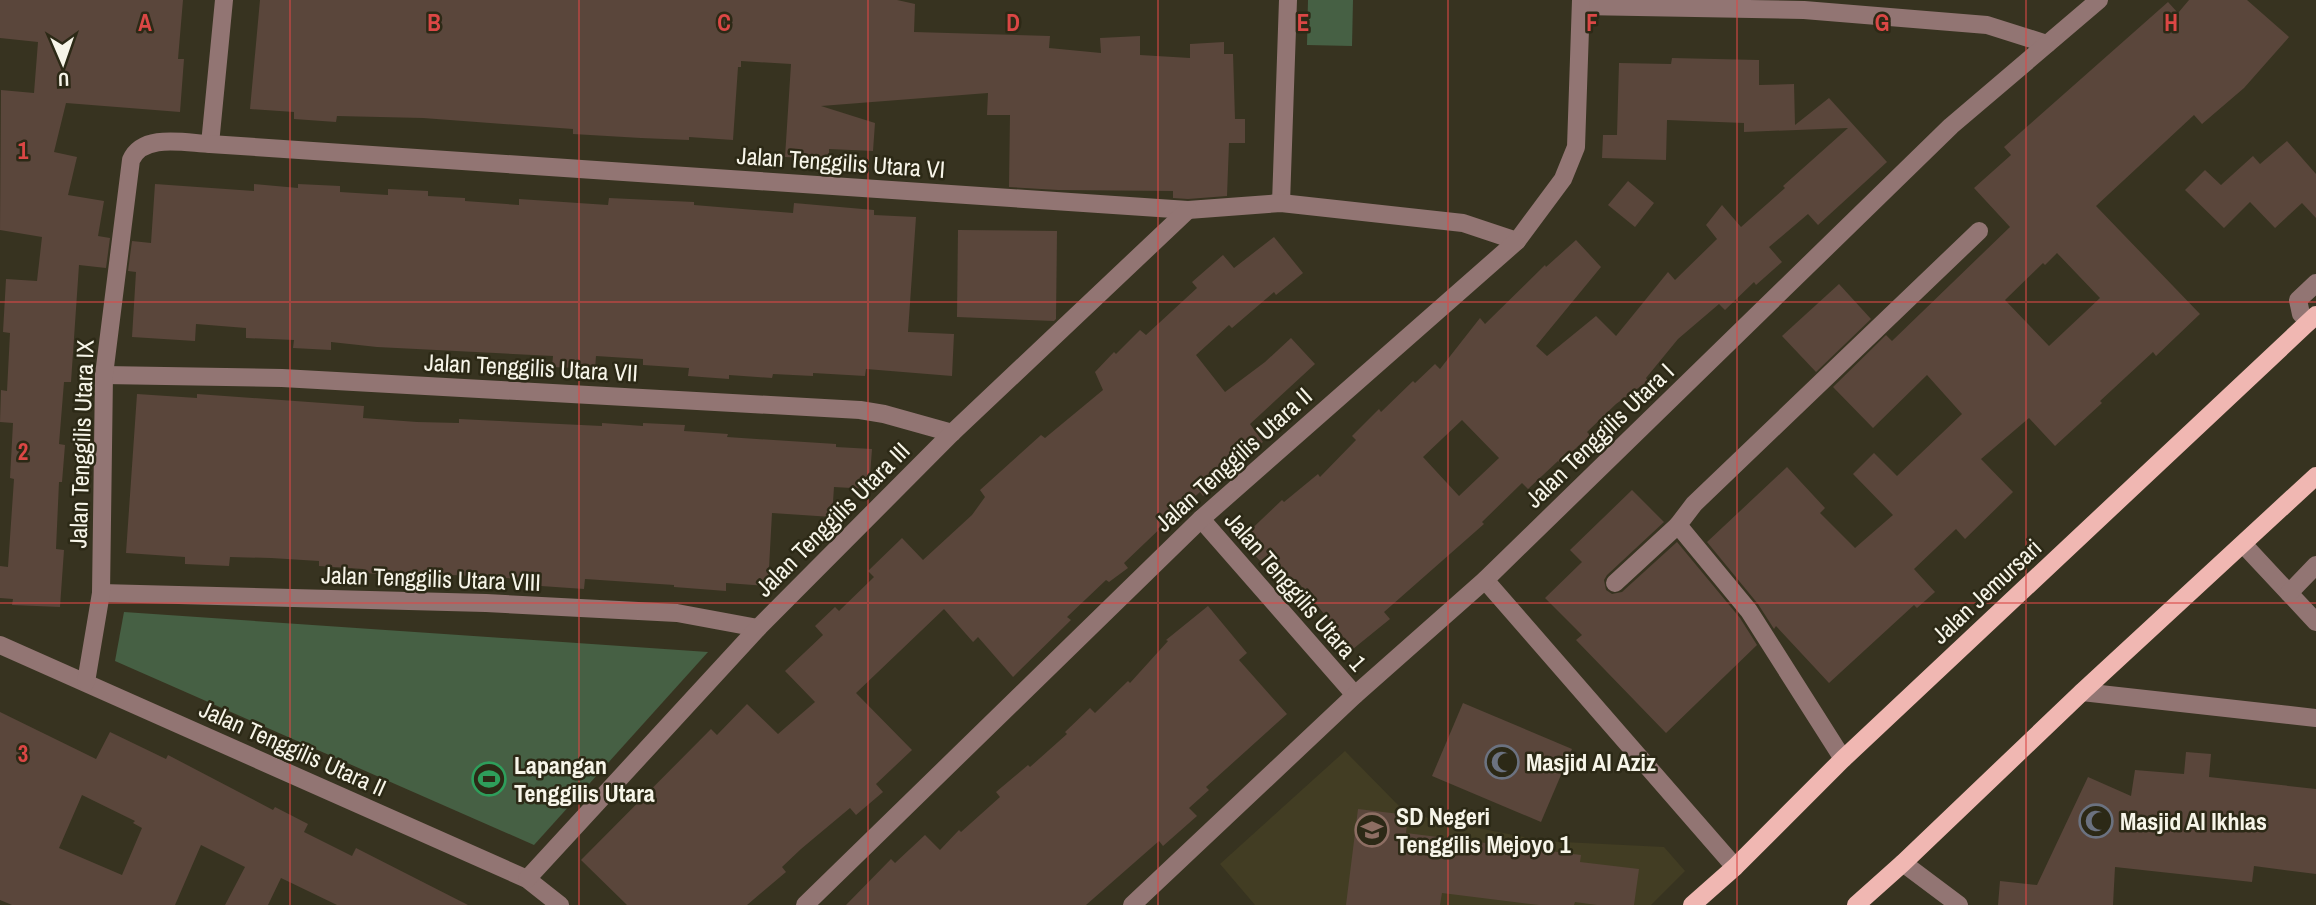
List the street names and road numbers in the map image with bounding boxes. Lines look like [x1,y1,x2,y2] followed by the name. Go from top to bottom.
[736,139,946,185] street label: Jalan Tenggilis Utara VI
[61,338,101,549] street label: Jalan Tenggilis Utara IX
[423,345,639,389] street label: Jalan Tenggilis Utara VII
[1518,356,1680,514] street label: Jalan Tenggilis Utara I
[1148,380,1318,538] street label: Jalan Tenggilis Utara II
[748,435,916,603] street label: Jalan Tenggilis Utara III
[1218,505,1374,677] street label: Jalan Tenggilis Utara 1
[1924,532,2048,650] street label: Jalan Jemursari
[321,558,541,598] street label: Jalan Tenggilis Utara VIII
[195,693,391,803] street label: Jalan Tenggilis Utara II

